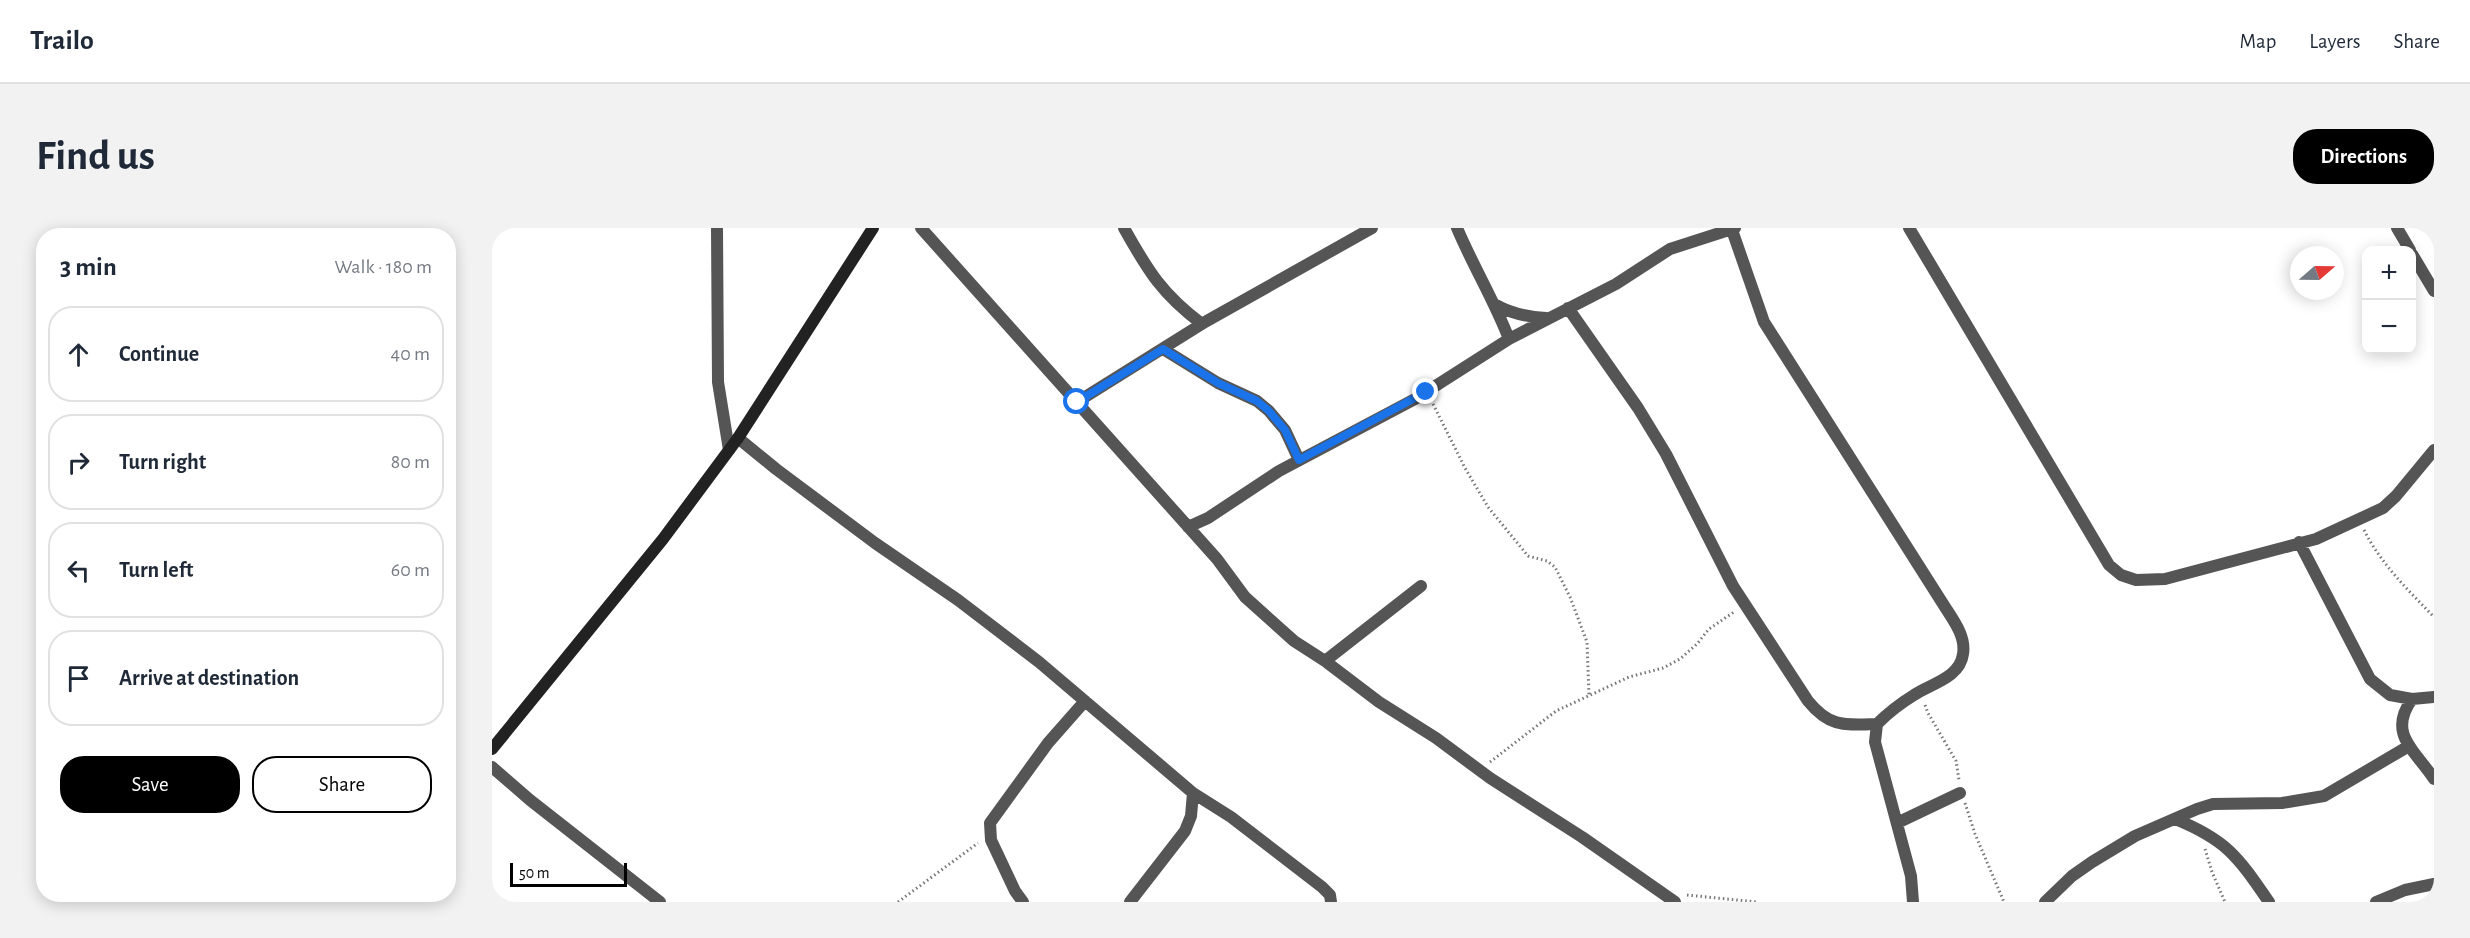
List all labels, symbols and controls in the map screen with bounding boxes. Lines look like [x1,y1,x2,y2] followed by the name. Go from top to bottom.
[30,27,94,55] text: Trailo
[2240,31,2276,52] text: Map
[2309,31,2360,52] text: Layers
[2393,31,2440,52] text: Share
[2293,129,2434,184] button: Directions
[36,135,155,177] text: Find us
[2290,246,2344,300] north arrow
[2362,246,2416,354] map controls
[2362,246,2416,300] button: +
[60,254,117,280] text: 3 min
[335,257,432,277] text: Walk · 180 m
[2362,300,2416,354] button: −
[62,338,95,371] icon: ahead
[119,343,199,365] text: Continue
[391,344,430,364] text: 40 m
[1412,378,1438,404] route end
[1063,388,1089,414] route start
[62,446,95,479] icon: right
[119,451,206,473] text: Turn right
[391,452,430,472] text: 80 m
[62,554,95,587] icon: left
[119,559,193,581] text: Turn left
[391,560,430,580] text: 60 m
[62,662,95,695] icon: arrive
[119,667,299,689] text: Arrive at destination
[60,756,240,813] button: Save
[252,756,432,813] button: Share
[510,860,627,888] scale bar
[519,865,550,881] text: 50 m

